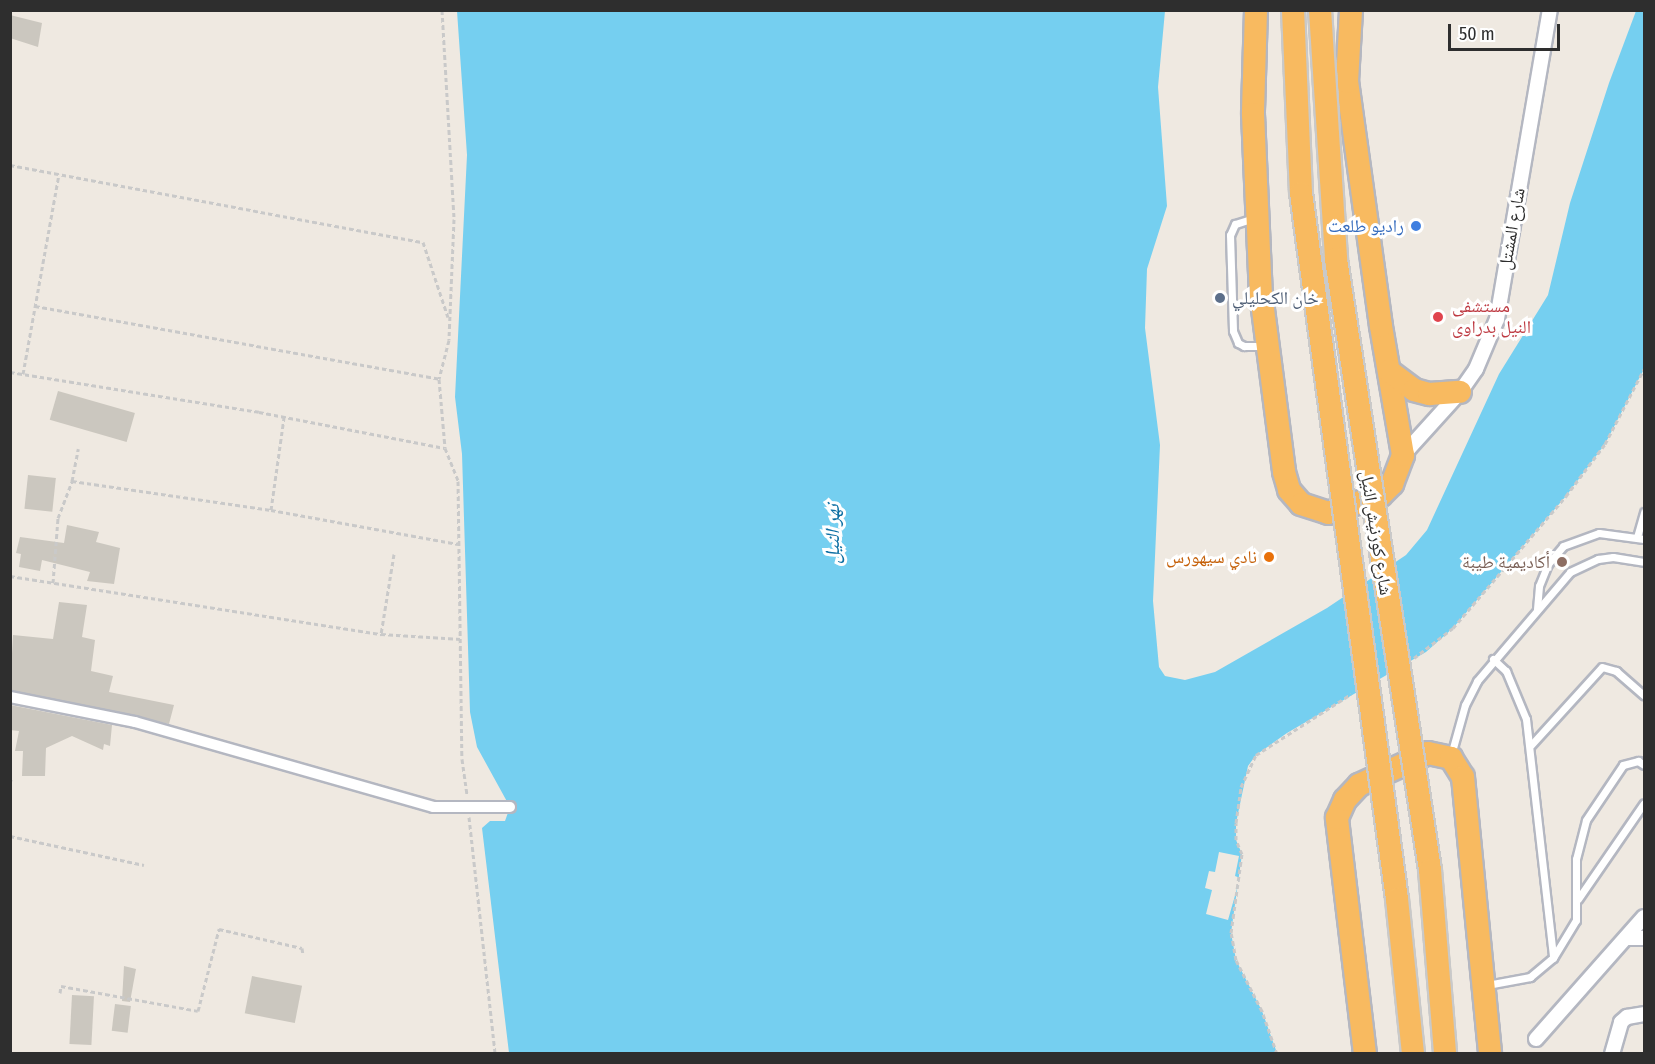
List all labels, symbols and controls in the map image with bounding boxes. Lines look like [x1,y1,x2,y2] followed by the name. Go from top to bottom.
[1451,12,1564,50] scale bar
[1459,23,1495,45] text: 50 m
[1494,186,1530,272] street label: شارع المشتل
[1328,215,1404,237] place label: راديو طلعت
[1409,219,1423,233] marker: راديو طلعت
[1232,287,1319,309] place label: خان الكحليلي
[1213,291,1227,305] marker: خان الكحليلي
[1452,296,1531,338] place label: مستشفى النيل بدراوى
[1429,308,1447,326] marker: مستشفى النيل بدراوى
[1355,469,1397,597] street label: شارع كورنيش النيل
[820,504,844,564] water label: نهر النيل
[1166,546,1257,568] place label: نادي سيهورس
[1262,550,1276,564] marker: نادي سيهورس
[1462,551,1550,573] place label: أكاديمية طيبة
[1555,555,1569,569] marker: أكاديمية طيبة

